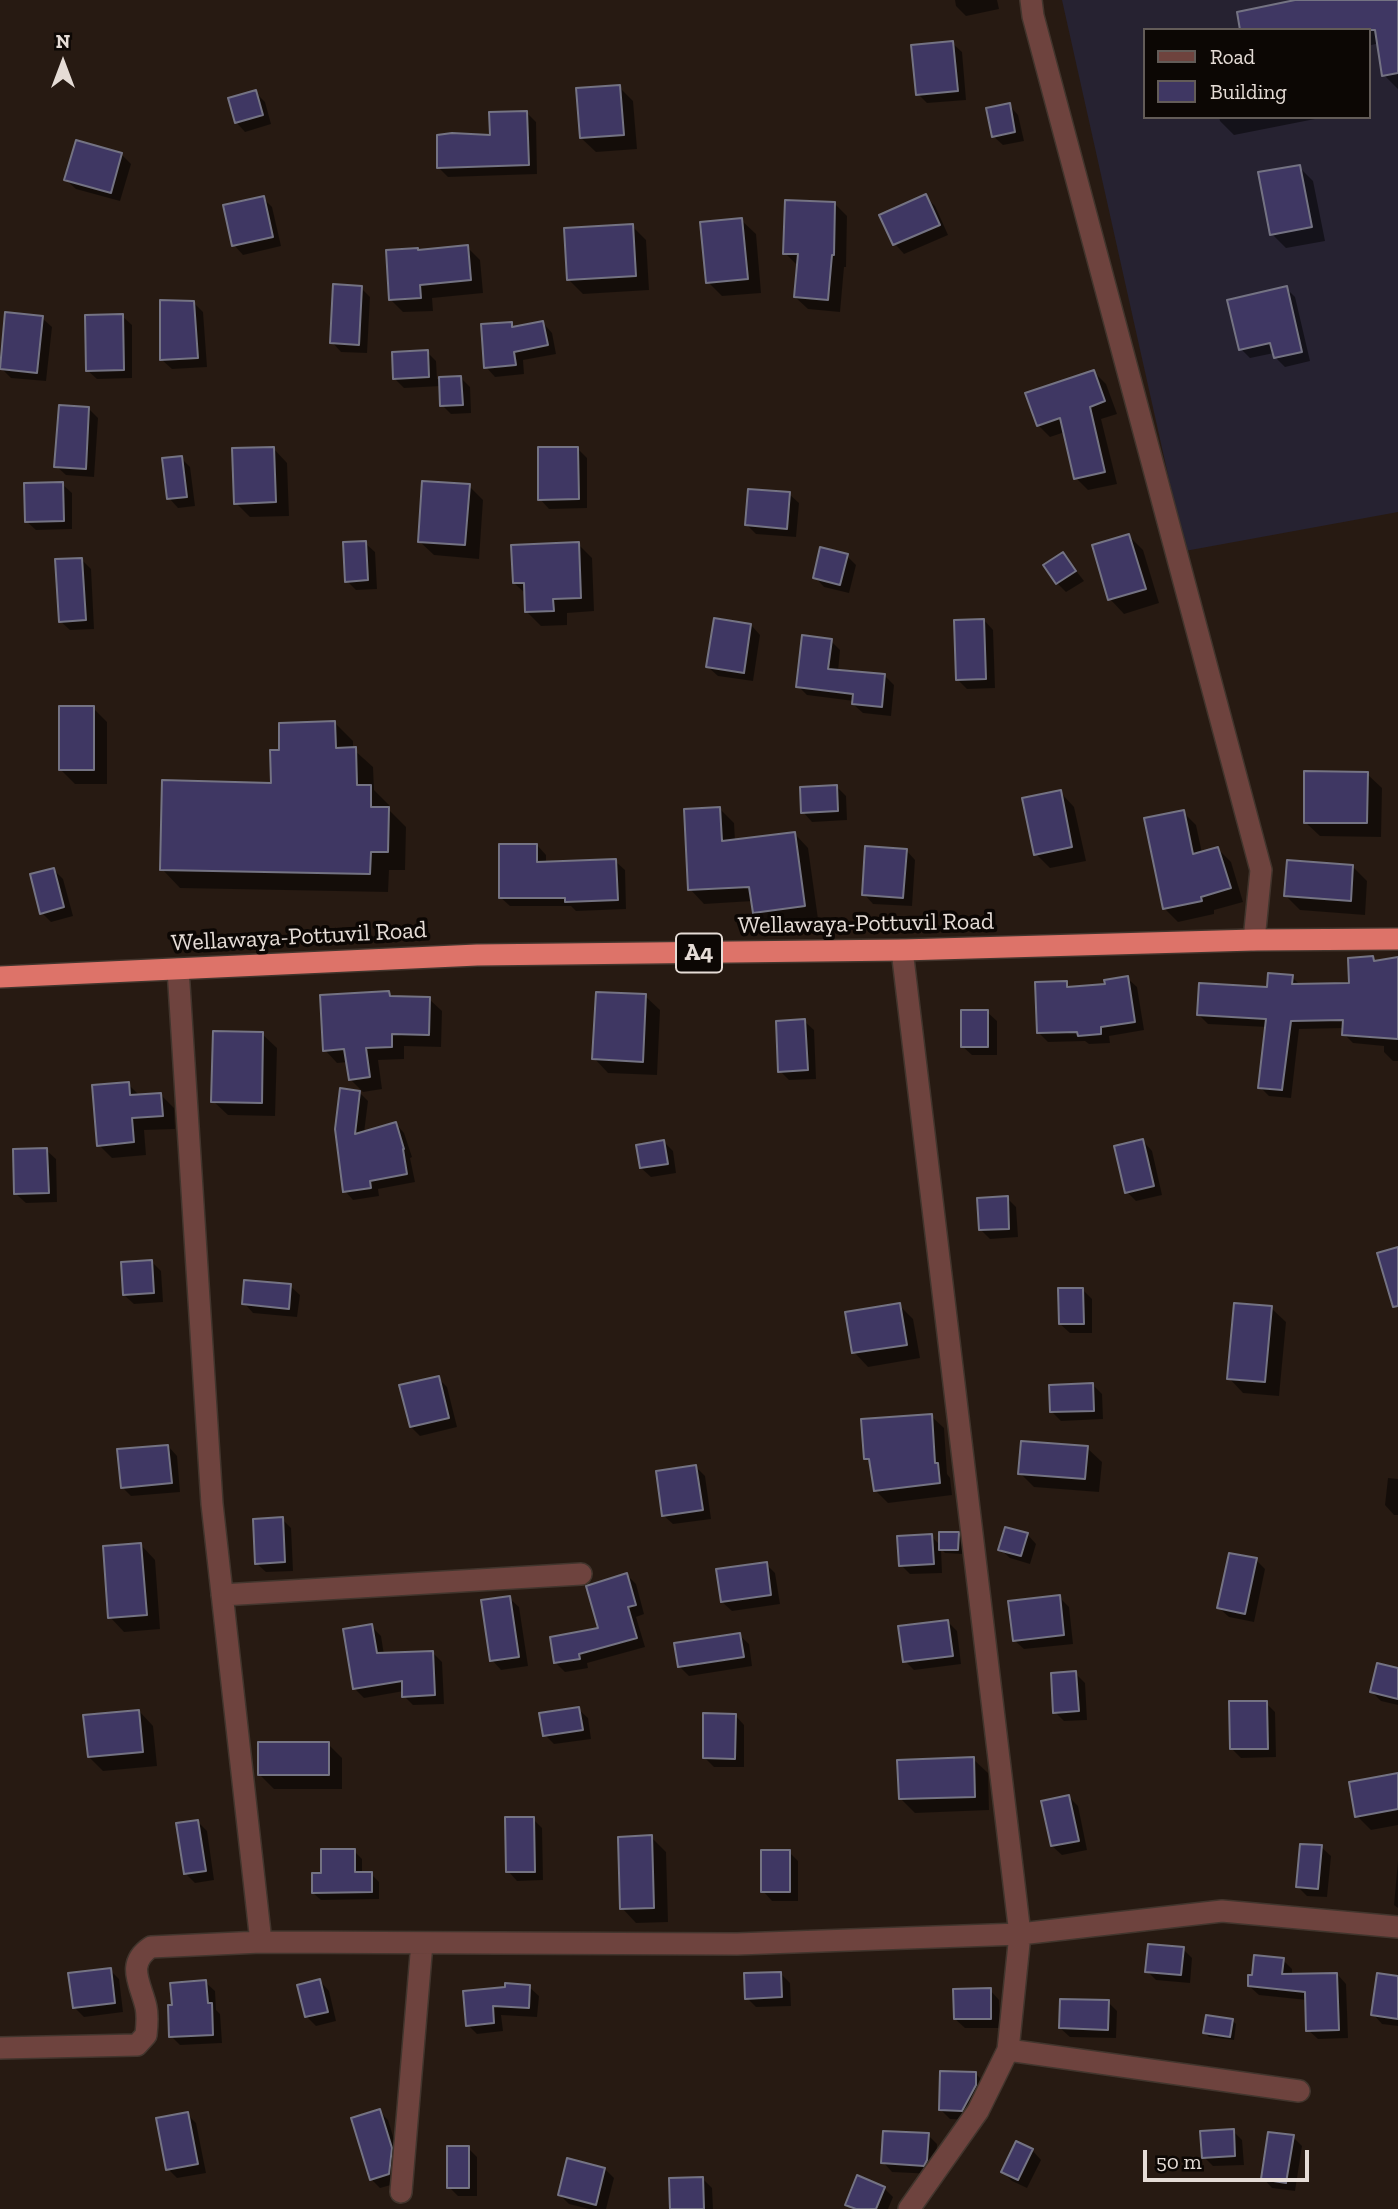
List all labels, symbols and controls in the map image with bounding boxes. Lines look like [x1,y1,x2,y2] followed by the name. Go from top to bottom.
[28,28,98,98] north arrow
[1142,28,1370,119] legend
[56,30,70,53] text: N
[1210,44,1255,69] text: Road
[1210,79,1287,104] text: Building
[738,907,994,941] street label: Wellawaya-Pottuvil Road
[170,916,428,958] street label: Wellawaya-Pottuvil Road
[676,934,722,972] road number: A4
[1146,2136,1312,2180] scale bar
[1156,2149,1202,2174] text: 50 m

